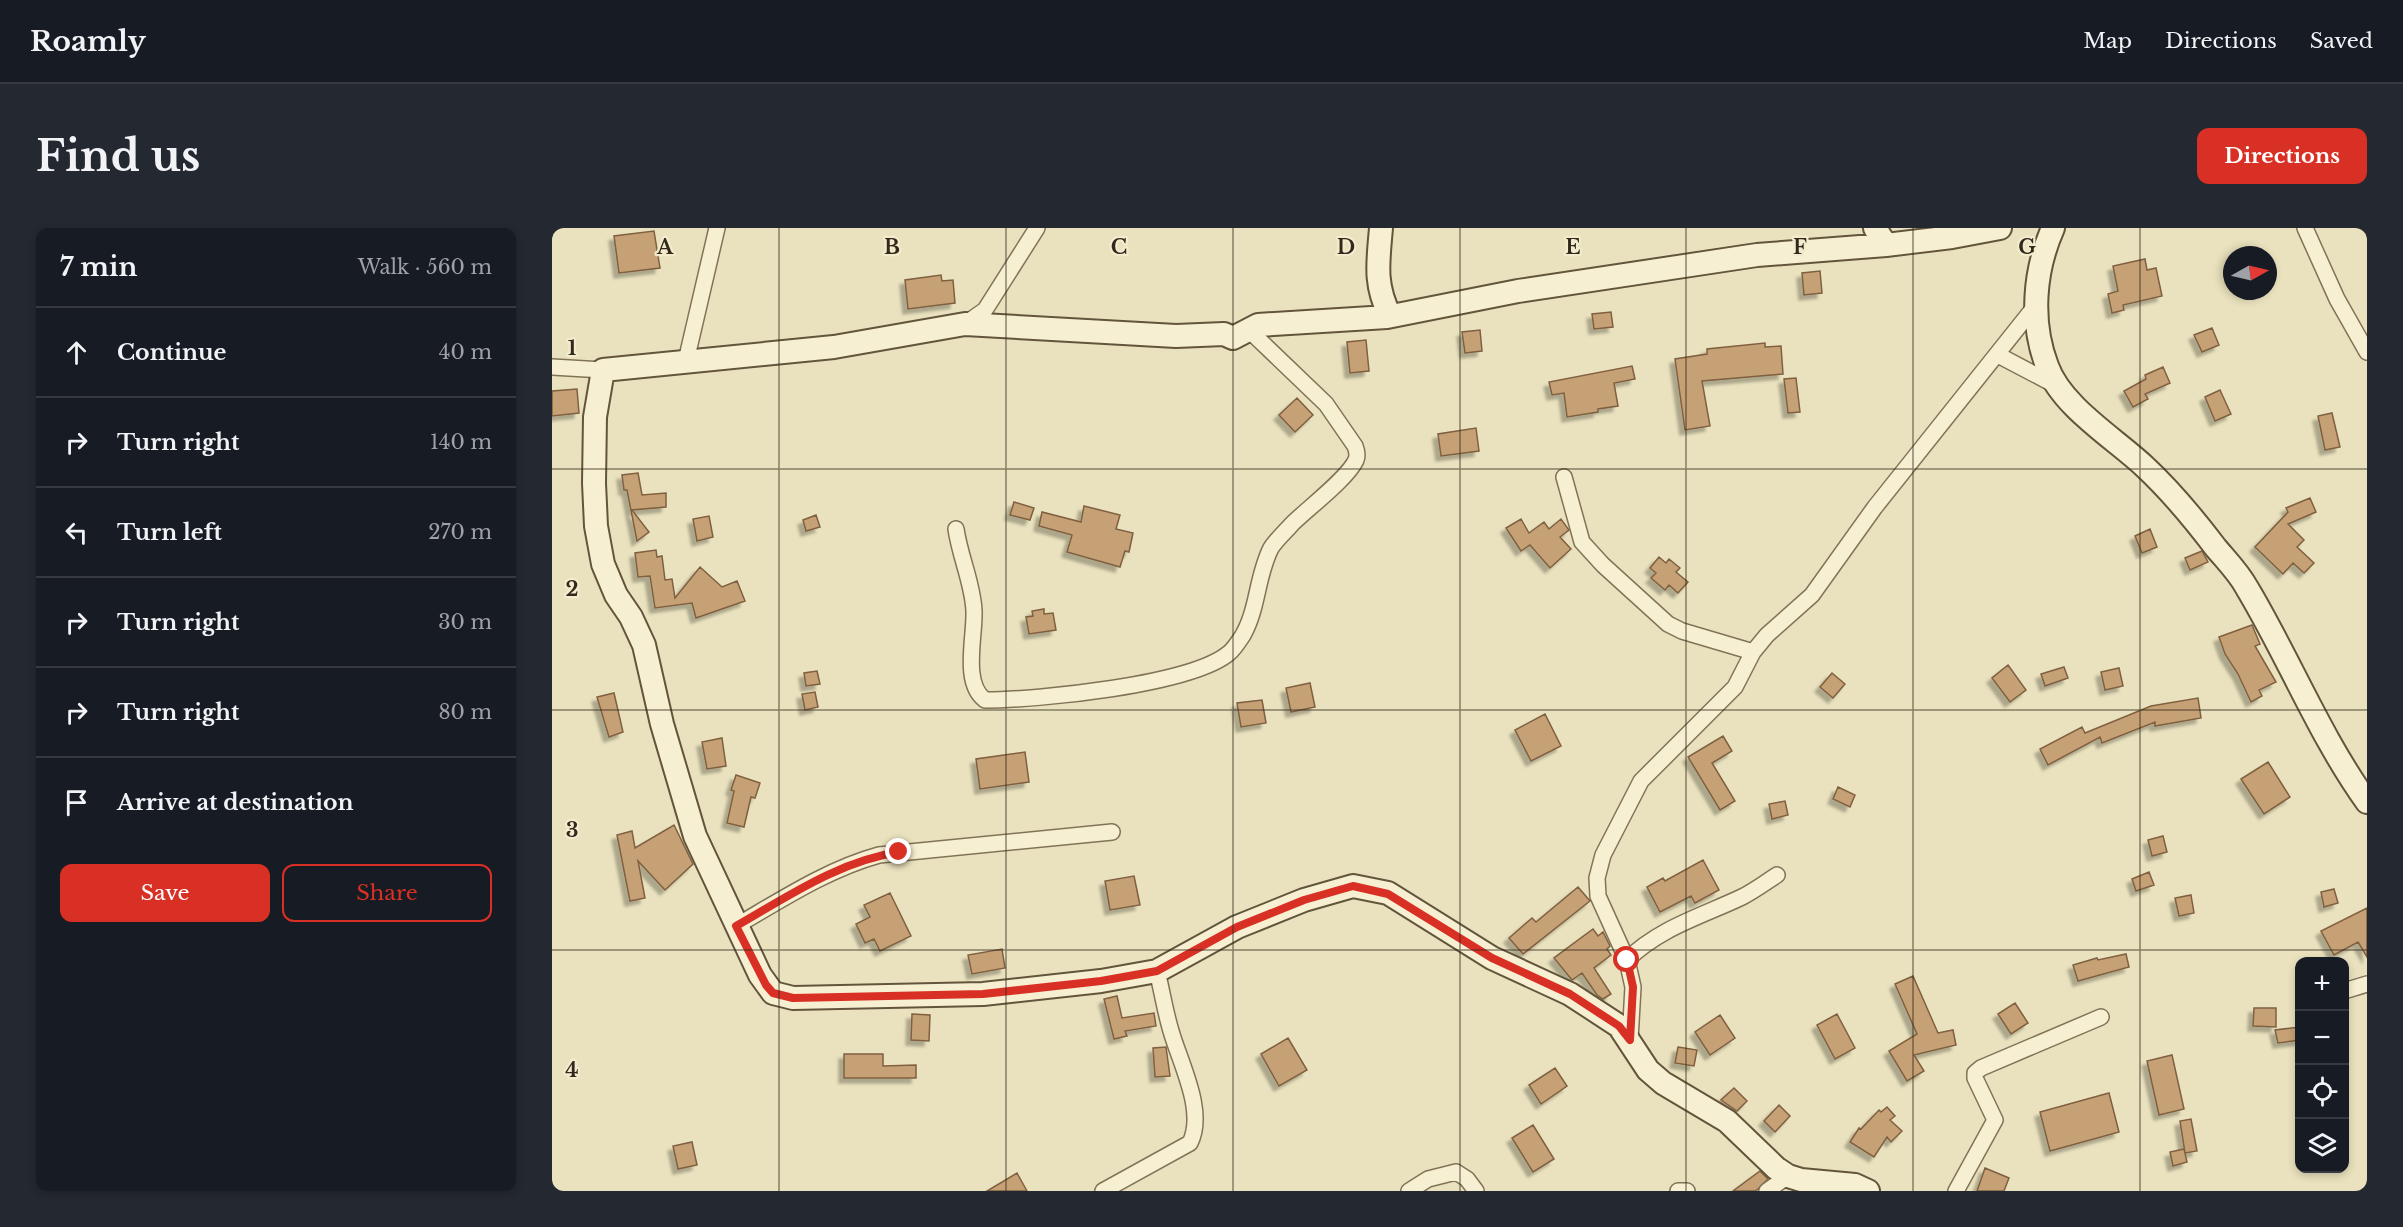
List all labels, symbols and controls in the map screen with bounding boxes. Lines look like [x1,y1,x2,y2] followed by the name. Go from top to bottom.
[30,24,146,59] text: Roamly
[2083,28,2132,54] text: Map
[2165,28,2277,54] text: Directions
[2310,28,2373,54] text: Saved
[2197,128,2367,184] button: Directions
[36,130,200,182] text: Find us
[656,235,674,259] text: A
[884,235,900,259] text: B
[1111,235,1127,259] text: C
[1337,235,1355,259] text: D
[1565,235,1581,259] text: E
[1793,235,1807,259] text: F
[2018,235,2036,259] text: G
[2223,246,2277,300] north arrow
[60,251,137,283] text: 7 min
[358,255,492,279] text: Walk · 560 m
[60,336,93,369] icon: ahead
[568,336,577,360] text: 1
[117,339,226,366] text: Continue
[439,340,492,364] text: 40 m
[60,426,93,459] icon: right
[117,429,239,456] text: Turn right
[430,430,492,454] text: 140 m
[60,516,93,549] icon: left
[117,519,222,546] text: Turn left
[428,520,492,544] text: 270 m
[565,577,579,601] text: 2
[60,606,93,639] icon: right
[117,609,239,636] text: Turn right
[438,610,492,634] text: 30 m
[60,696,93,729] icon: right
[117,699,239,726] text: Turn right
[438,700,492,724] text: 80 m
[60,786,93,819] icon: arrive
[117,789,354,816] text: Arrive at destination
[566,818,578,842] text: 3
[885,838,911,864] route end
[60,864,270,922] button: Save
[282,864,492,922] button: Share
[1613,946,1639,972] route start
[2295,957,2349,1173] map controls
[2295,957,2349,1011] button: +
[2295,1011,2349,1065] button: −
[565,1058,579,1082] text: 4
[2295,1065,2349,1119] button: locate
[2295,1119,2349,1173] button: layers

